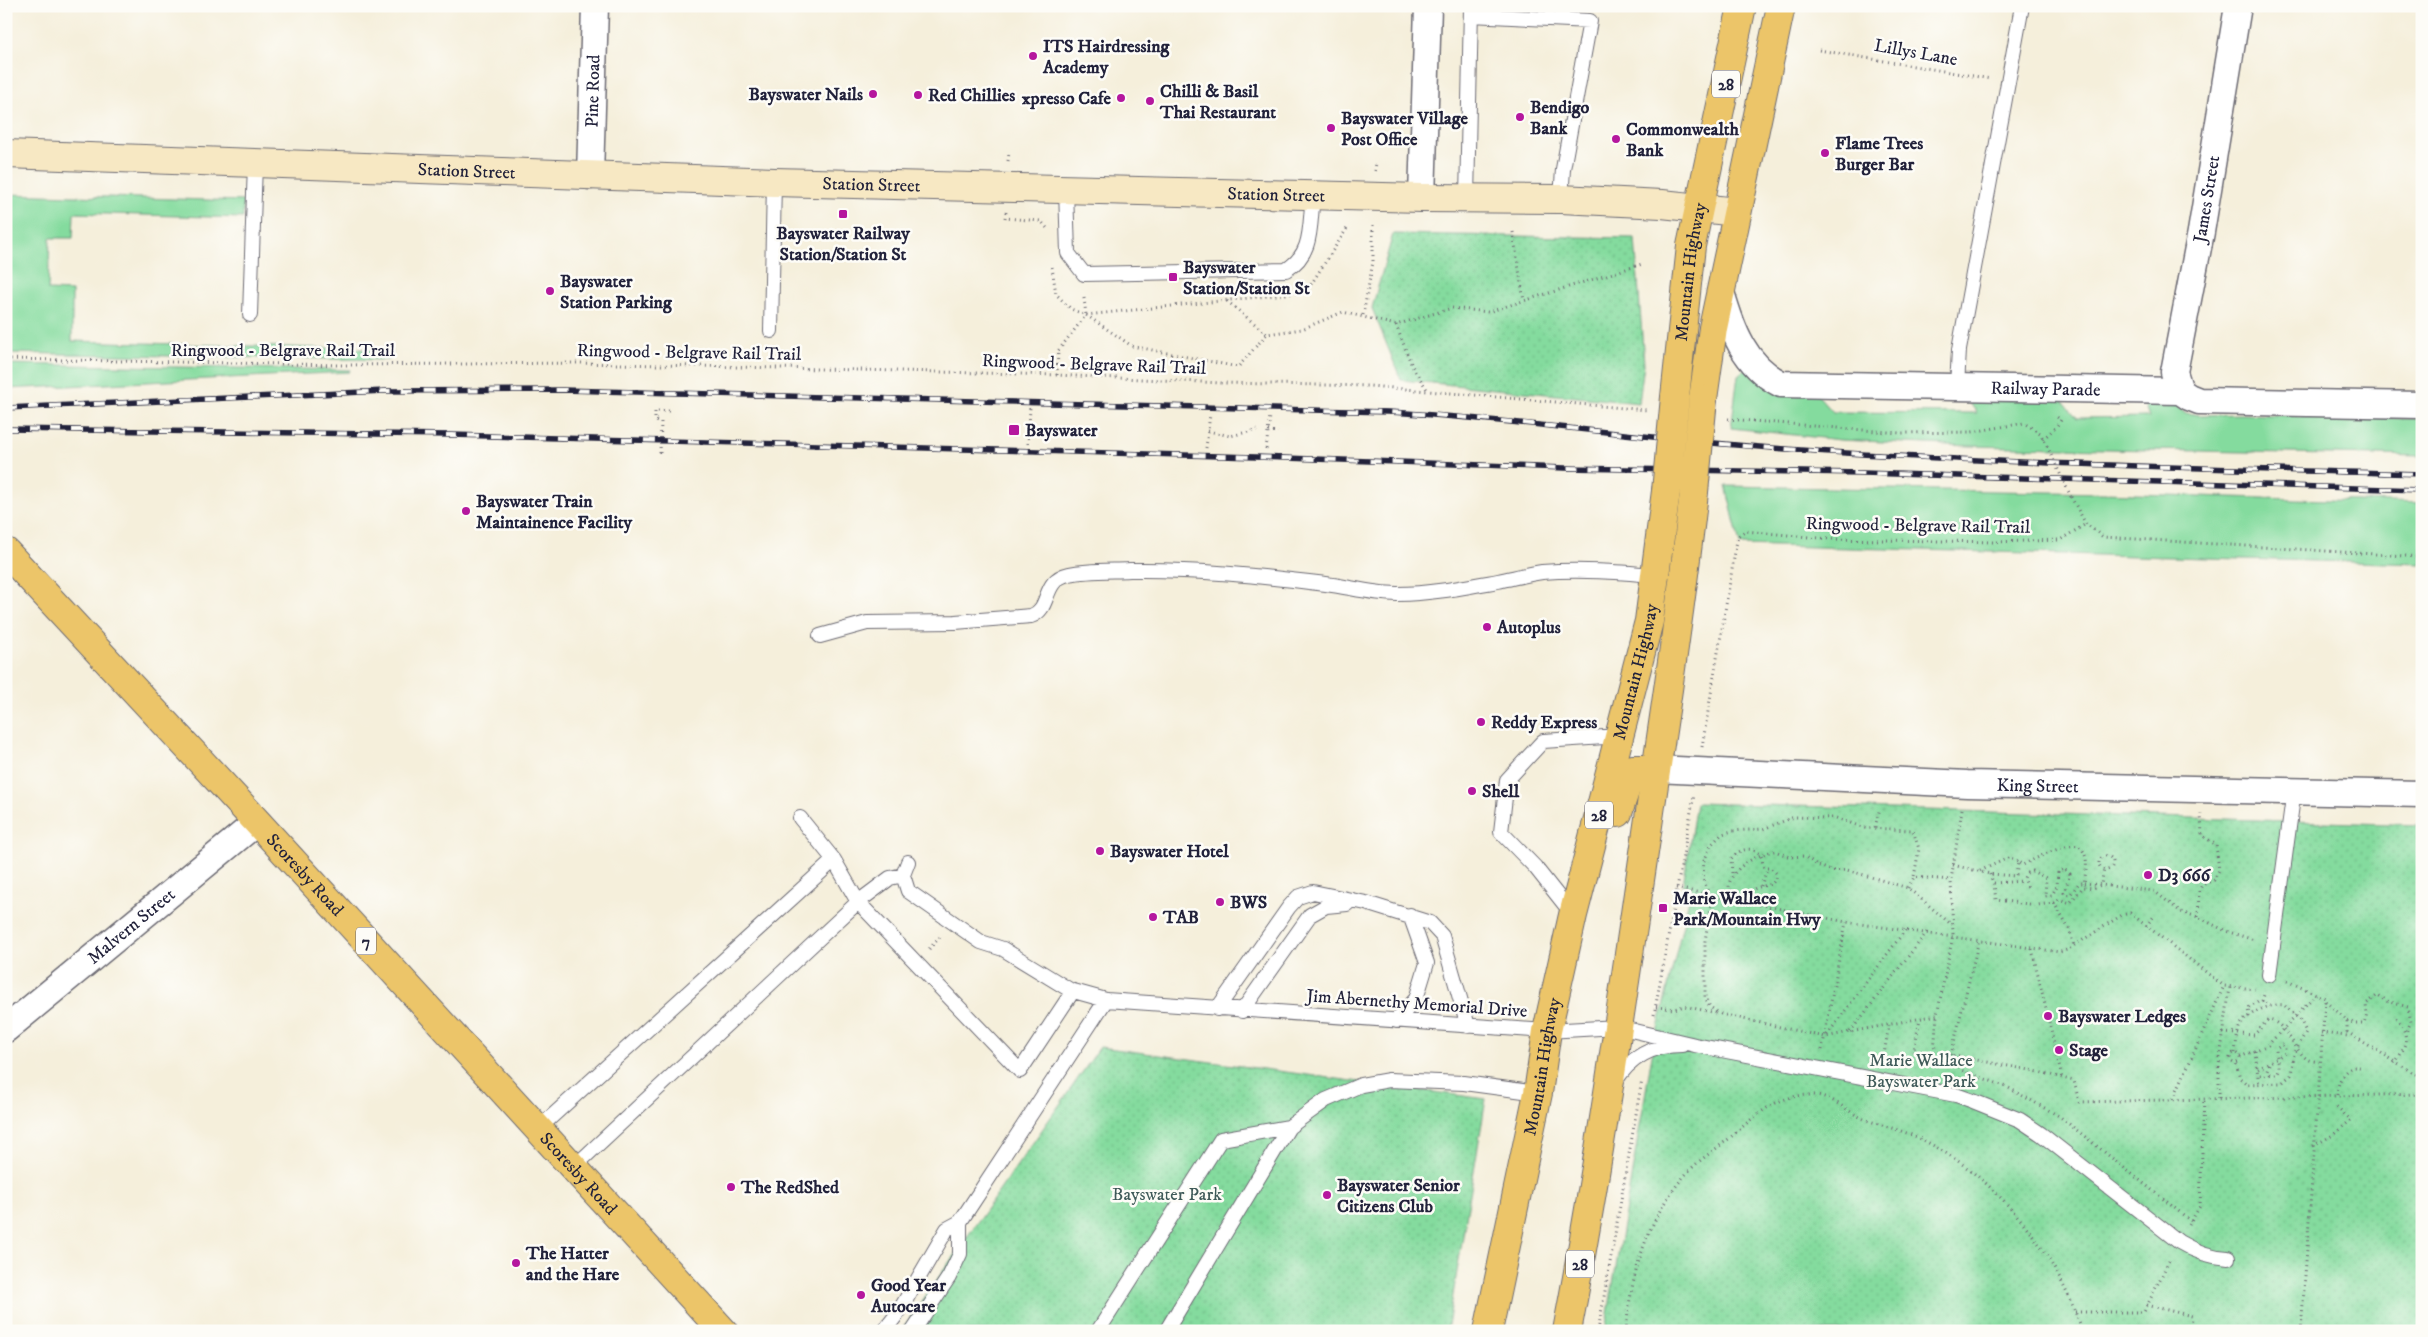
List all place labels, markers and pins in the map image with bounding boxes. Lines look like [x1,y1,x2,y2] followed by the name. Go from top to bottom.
[1042,36,1171,79] place label: ITS Hairdressing Academy
[1027,50,1039,62] marker: ITS Hairdressing Academy
[1159,81,1276,124] place label: Chilli & Basil Thai Restaurant
[749,84,863,106] place label: Bayswater Nails
[928,85,1015,107] place label: Red Chillies
[867,88,879,100] marker: Bayswater Nails
[1022,88,1112,110] place label: xpresso Cafe
[912,89,924,101] marker: Red Chillies
[1115,92,1127,104] marker: xpresso Cafe
[1144,95,1156,107] marker: Chilli & Basil Thai Restaurant
[1530,97,1590,140] place label: Bendigo Bank
[1341,108,1469,151] place label: Bayswater Village Post Office
[1514,111,1526,123] marker: Bendigo Bank
[1626,119,1739,162] place label: Commonwealth Bank
[1325,122,1337,134] marker: Bayswater Village Post Office
[1610,133,1622,145] marker: Commonwealth Bank
[1835,133,1923,176] place label: Flame Trees Burger Bar
[1819,147,1831,159] marker: Flame Trees Burger Bar
[837,208,849,220] marker: Bayswater Railway Station/Station St
[776,223,910,266] place label: Bayswater Railway Station/Station St
[1183,257,1310,300] place label: Bayswater Station/Station St
[560,271,673,314] place label: Bayswater Station Parking
[1167,271,1179,283] marker: Bayswater Station/Station St
[544,285,556,297] marker: Bayswater Station Parking
[1025,420,1098,442] place label: Bayswater
[1007,423,1021,437] marker: Bayswater
[476,491,633,534] place label: Bayswater Train Maintainence Facility
[460,505,472,517] marker: Bayswater Train Maintainence Facility
[1496,617,1561,639] place label: Autoplus
[1481,621,1493,633] marker: Autoplus
[1491,712,1597,734] place label: Reddy Express
[1475,716,1487,728] marker: Reddy Express
[1482,781,1520,803] place label: Shell
[1466,785,1478,797] marker: Shell
[1110,841,1229,863] place label: Bayswater Hotel
[1094,845,1106,857] marker: Bayswater Hotel
[2158,865,2212,887] place label: D3 666
[2142,869,2154,881] marker: D3 666
[1673,888,1821,931] place label: Marie Wallace Park/Mountain Hwy
[1230,892,1267,914] place label: BWS
[1214,896,1226,908] marker: BWS
[1657,902,1669,914] marker: Marie Wallace Park/Mountain Hwy
[1162,907,1199,929] place label: TAB
[1147,911,1159,923] marker: TAB
[2058,1006,2186,1028] place label: Bayswater Ledges
[2042,1010,2054,1022] marker: Bayswater Ledges
[2069,1040,2109,1062] place label: Stage
[2053,1044,2065,1056] marker: Stage
[1337,1175,1460,1218] place label: Bayswater Senior Citizens Club
[740,1177,840,1199] place label: The RedShed
[725,1181,737,1193] marker: The RedShed
[1321,1189,1333,1201] marker: Bayswater Senior Citizens Club
[525,1243,620,1286] place label: The Hatter and the Hare
[510,1257,522,1269] marker: The Hatter and the Hare
[870,1275,946,1318] place label: Good Year Autocare
[855,1289,867,1301] marker: Good Year Autocare

